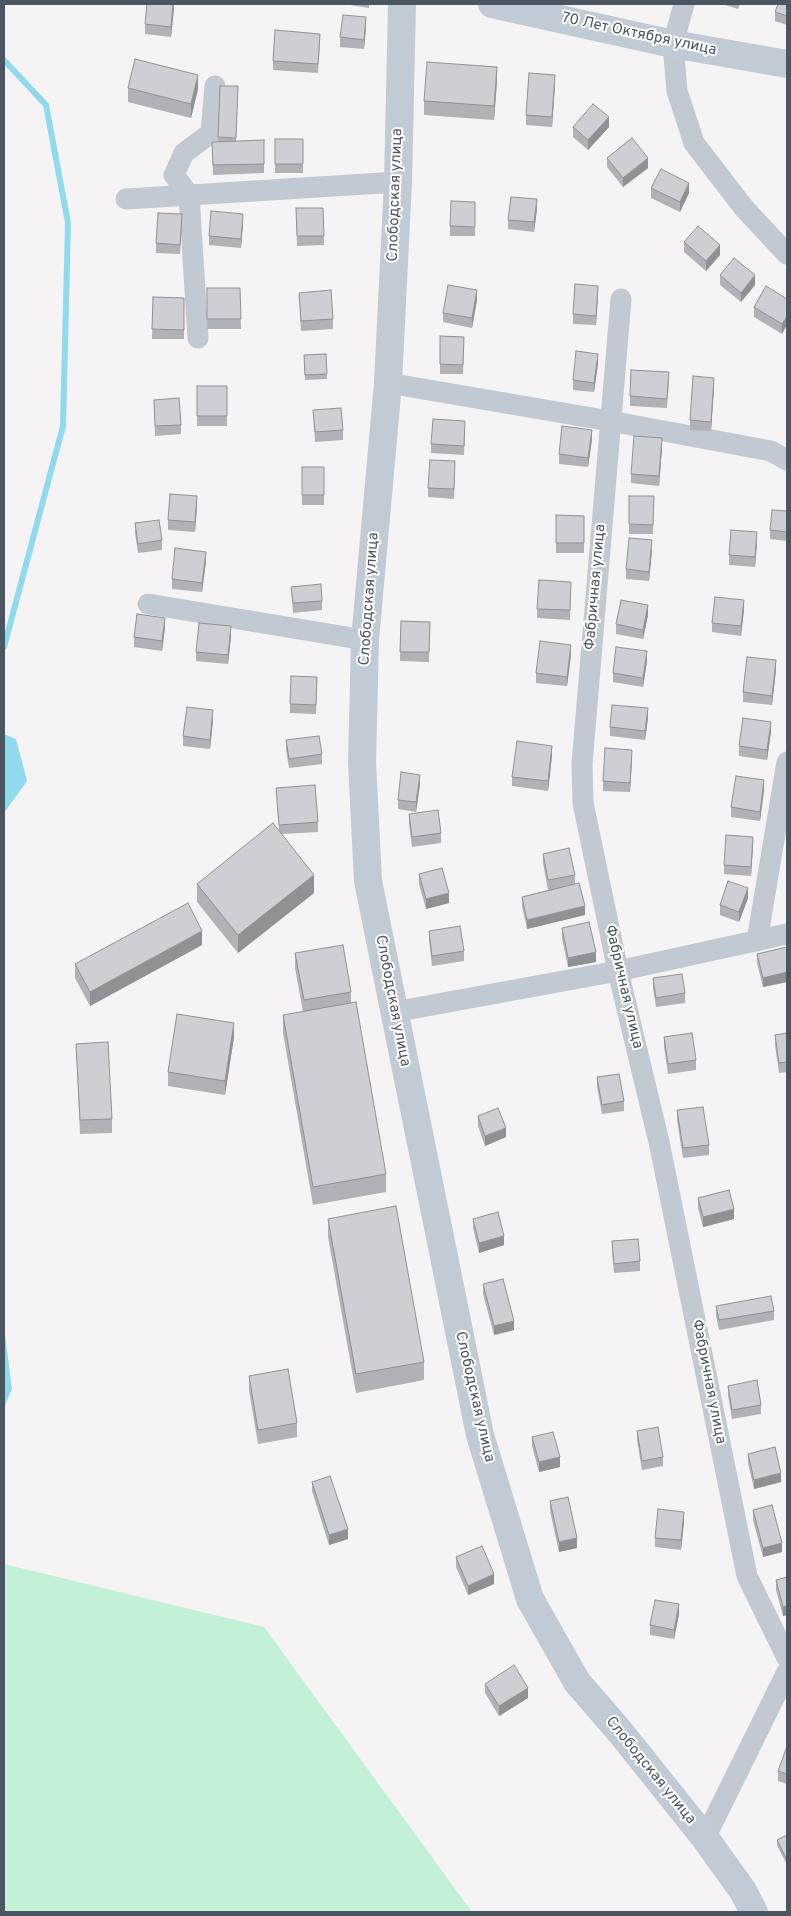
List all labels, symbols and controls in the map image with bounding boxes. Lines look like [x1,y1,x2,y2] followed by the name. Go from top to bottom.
[560,10,718,60] street label: 70 Лет Октября улица
[385,128,407,262] street label: Слободская улица
[582,523,610,651] street label: Фабричная улица
[356,532,384,666] street label: Слободская улица
[600,923,646,1051] street label: Фабричная улица
[370,934,414,1068] street label: Слободская улица
[687,1318,729,1446] street label: Фабричная улица
[450,1330,498,1464] street label: Слободская улица
[601,1713,699,1829] street label: Слободская улица

